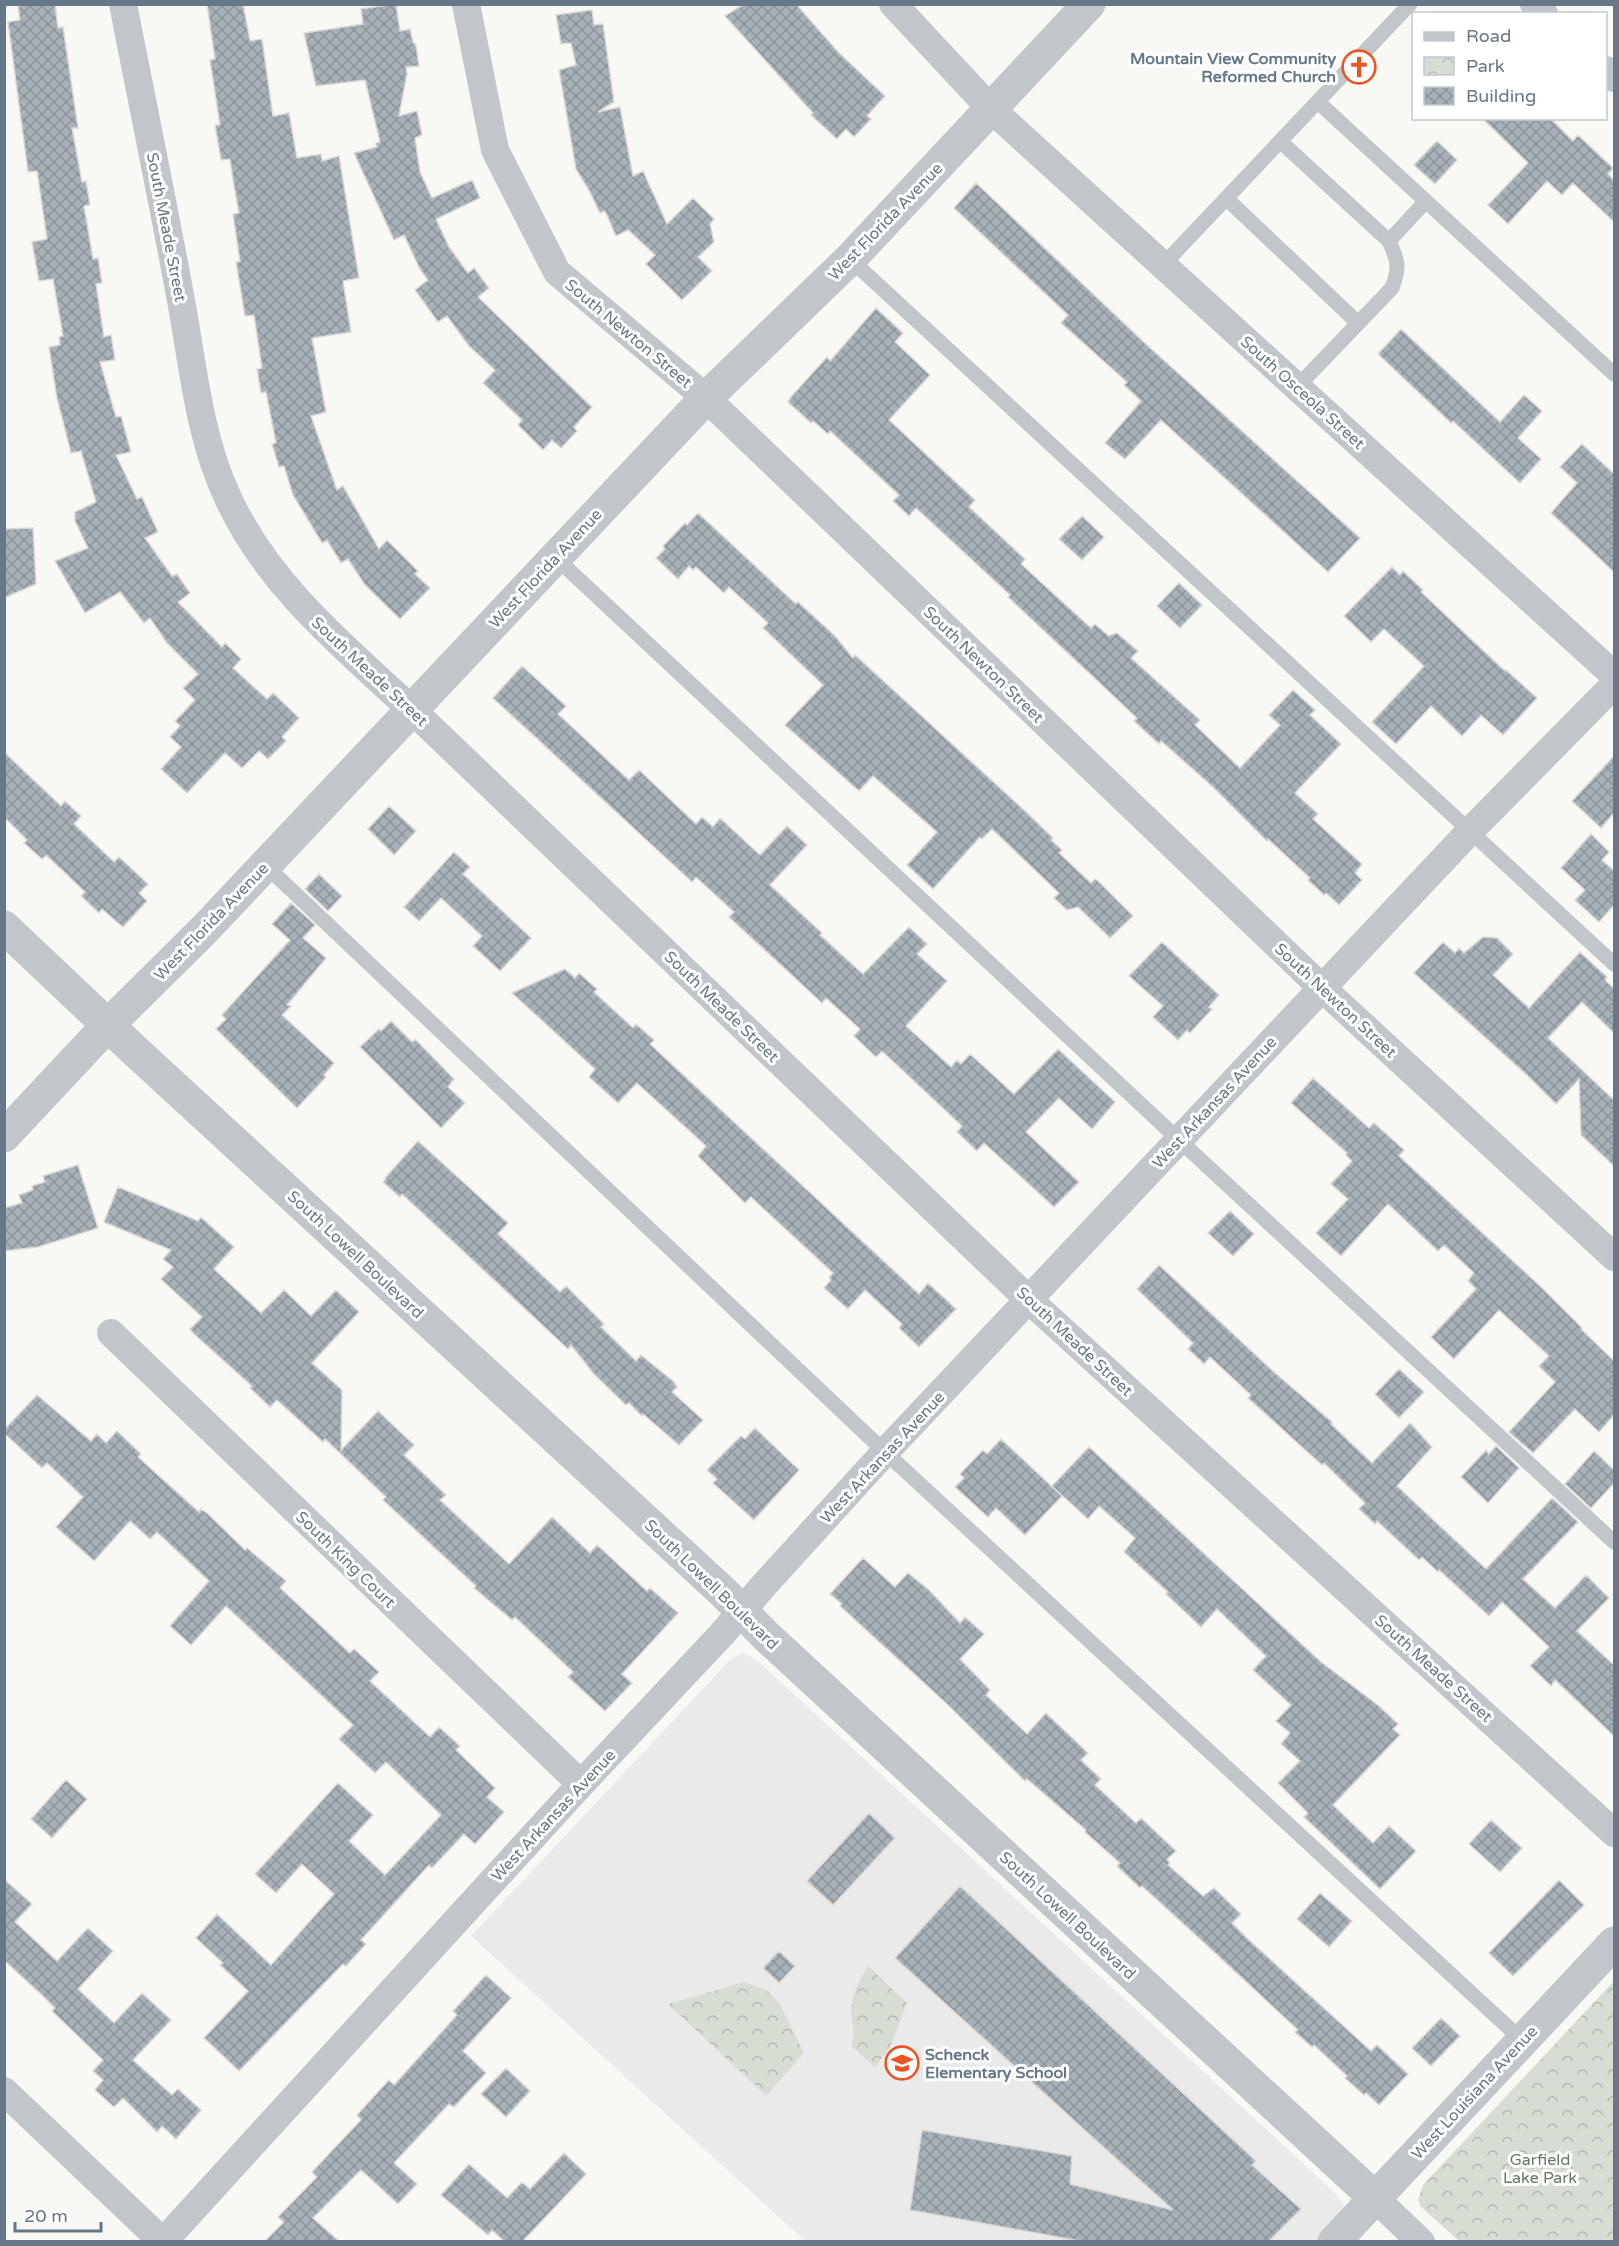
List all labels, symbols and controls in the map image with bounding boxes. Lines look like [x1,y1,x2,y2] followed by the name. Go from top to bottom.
[1412,12,1607,120] legend
[1466,25,1511,47] text: Road
[1130,49,1336,87] place label: Mountain View Community Reformed Church
[1341,49,1377,85] church icon: Mountain View Community Reformed Church
[1466,55,1505,77] text: Park
[1466,85,1536,107] text: Building
[142,151,190,304] street label: South Meade Street
[824,159,947,285] street label: West Florida Avenue
[561,275,696,393] street label: South Newton Street
[1236,332,1368,454] street label: South Osceola Street
[485,505,606,633] street label: West Florida Avenue
[919,602,1048,727] street label: South Newton Street
[307,613,432,731] street label: South Meade Street
[150,859,273,985] street label: West Florida Avenue
[1270,939,1400,1062] street label: South Newton Street
[660,947,783,1067] street label: South Meade Street
[1148,1032,1281,1173] street label: West Arkansas Avenue
[283,1186,427,1323] street label: South Lowell Boulevard
[1012,1283,1137,1401] street label: South Meade Street
[816,1387,949,1528] street label: West Arkansas Avenue
[291,1507,399,1612] street label: South King Court
[640,1515,783,1654] street label: South Lowell Boulevard
[1370,1611,1496,1727] street label: South Meade Street
[487,1745,620,1886] street label: West Arkansas Avenue
[995,1847,1139,1984] street label: South Lowell Boulevard
[1407,2022,1542,2164] street label: West Louisiana Avenue
[884,2045,920,2081] school or university icon: Schenck Elementary School
[925,2045,1067,2083] place label: Schenck Elementary School
[1503,2150,1577,2188] park label: Garfield Lake Park
[15,2195,100,2233] scale bar
[24,2205,68,2227] text: 20 m

